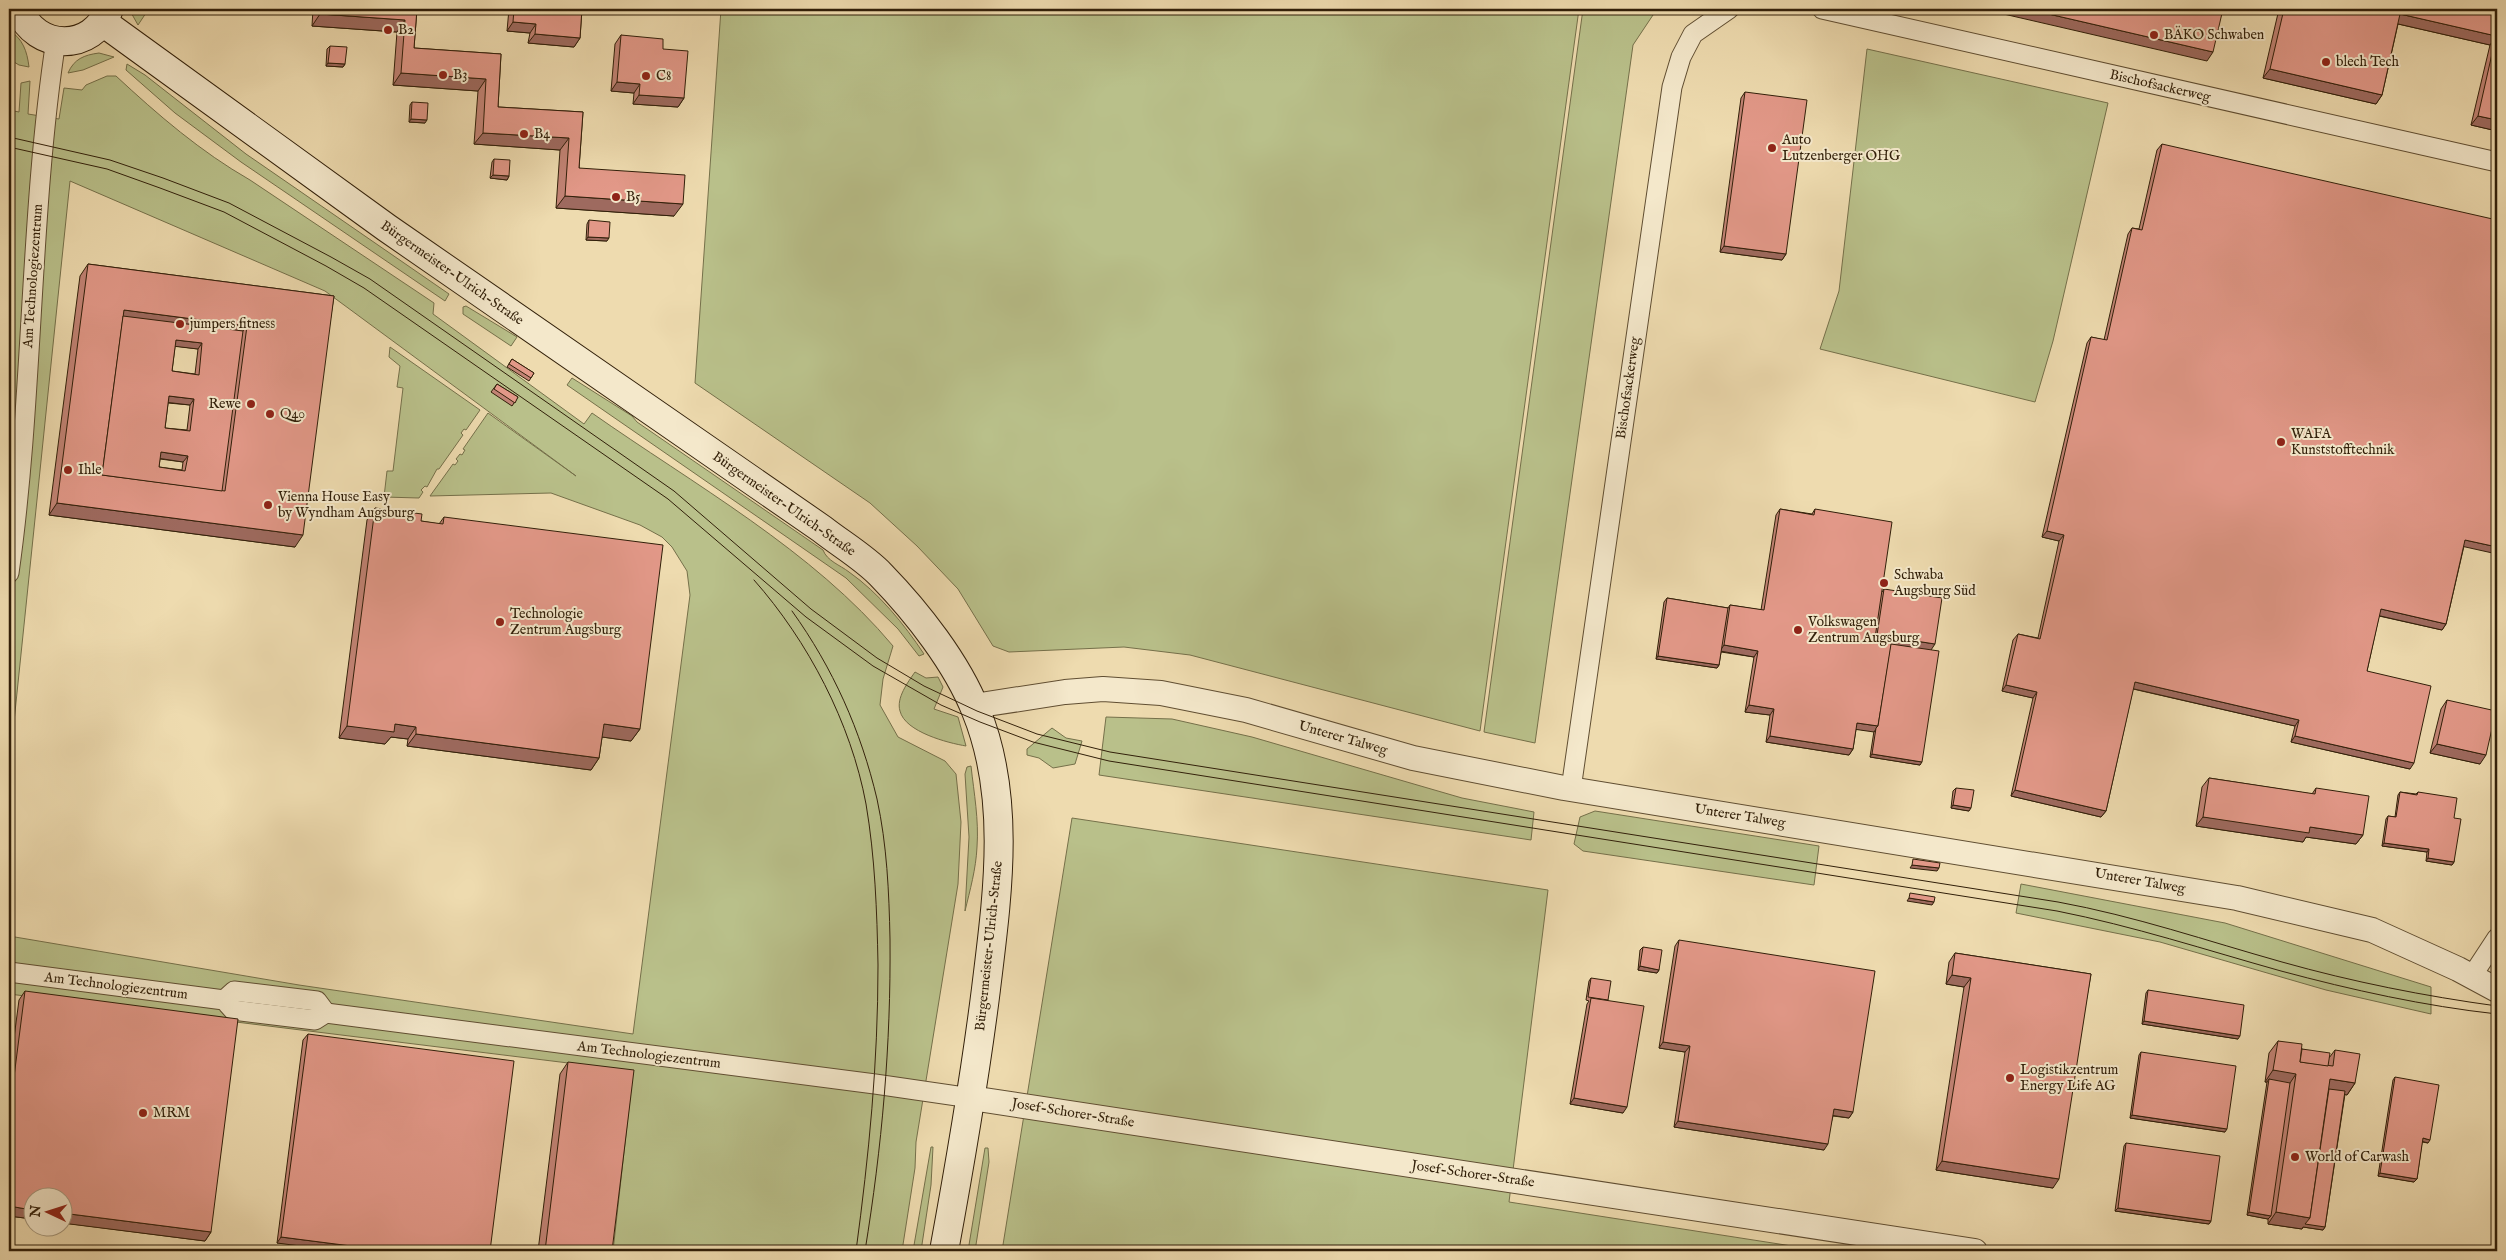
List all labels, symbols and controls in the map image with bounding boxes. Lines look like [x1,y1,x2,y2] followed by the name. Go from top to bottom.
[398,21,414,39] place label: B2
[382,24,394,36] marker: B2
[2164,25,2265,44] place label: BÄKO Schwaben
[2148,29,2160,41] marker: BÄKO Schwaben
[2336,53,2400,71] place label: blech Tech
[2320,56,2332,68] marker: blech Tech
[453,66,468,84] place label: B3
[2108,66,2213,106] street label: Bischofsackerweg
[656,67,672,85] place label: C8
[437,69,449,81] marker: B3
[640,70,652,82] marker: C8
[534,125,550,143] place label: B4
[518,128,530,140] marker: B4
[1781,131,1901,165] place label: Auto Lutzenberger OHG
[1766,142,1778,154] marker: Auto Lutzenberger OHG
[626,188,640,206] place label: B5
[610,191,622,203] marker: B5
[19,203,47,350] street label: Am Technologiezentrum
[377,217,528,330] street label: Bürgermeister-Ulrich-Straße
[188,315,275,333] place label: jumpers fitness
[174,318,186,330] marker: jumpers fitness
[1612,335,1644,440] street label: Bischofsackerweg
[208,395,242,413] place label: Rewe
[245,398,257,410] marker: Rewe
[280,405,305,423] place label: Q40
[264,408,276,420] marker: Q40
[2291,425,2395,459] place label: WAFA Kunststofftechnik
[2275,436,2287,448] marker: WAFA Kunststofftechnik
[709,448,860,561] street label: Bürgermeister-Ulrich-Straße
[78,461,102,479] place label: Ihle
[62,464,74,476] marker: Ihle
[277,488,415,522] place label: Vienna House Easy by Wyndham Augsburg
[262,499,274,511] marker: Vienna House Easy by Wyndham Augsburg
[1893,566,1976,600] place label: Schwaba Augsburg Süd
[1878,577,1890,589] marker: Schwaba Augsburg Süd
[510,605,622,639] place label: Technologie Zentrum Augsburg
[1807,613,1920,647] place label: Volkswagen Zentrum Augsburg
[494,616,506,628] marker: Technologie Zentrum Augsburg
[1792,624,1804,636] marker: Volkswagen Zentrum Augsburg
[1296,717,1390,759] street label: Unterer Talweg
[1693,800,1787,832] street label: Unterer Talweg
[971,859,1007,1032] street label: Bürgermeister-Ulrich-Straße
[2093,864,2187,898] street label: Unterer Talweg
[42,968,189,1004] street label: Am Technologiezentrum
[575,1037,722,1073] street label: Am Technologiezentrum
[2020,1061,2118,1095] place label: Logistikzentrum Energy Life AG
[2004,1072,2016,1084] marker: Logistikzentrum Energy Life AG
[1008,1094,1136,1132] street label: Josef-Schorer-Straße
[153,1104,190,1122] place label: MRM
[137,1107,149,1119] marker: MRM
[2305,1148,2410,1166] place label: World of Carwash
[2289,1151,2301,1163] marker: World of Carwash
[1408,1156,1536,1192] street label: Josef-Schorer-Straße
[22,1188,72,1238] north arrow
[27,1204,45,1219] text: N

